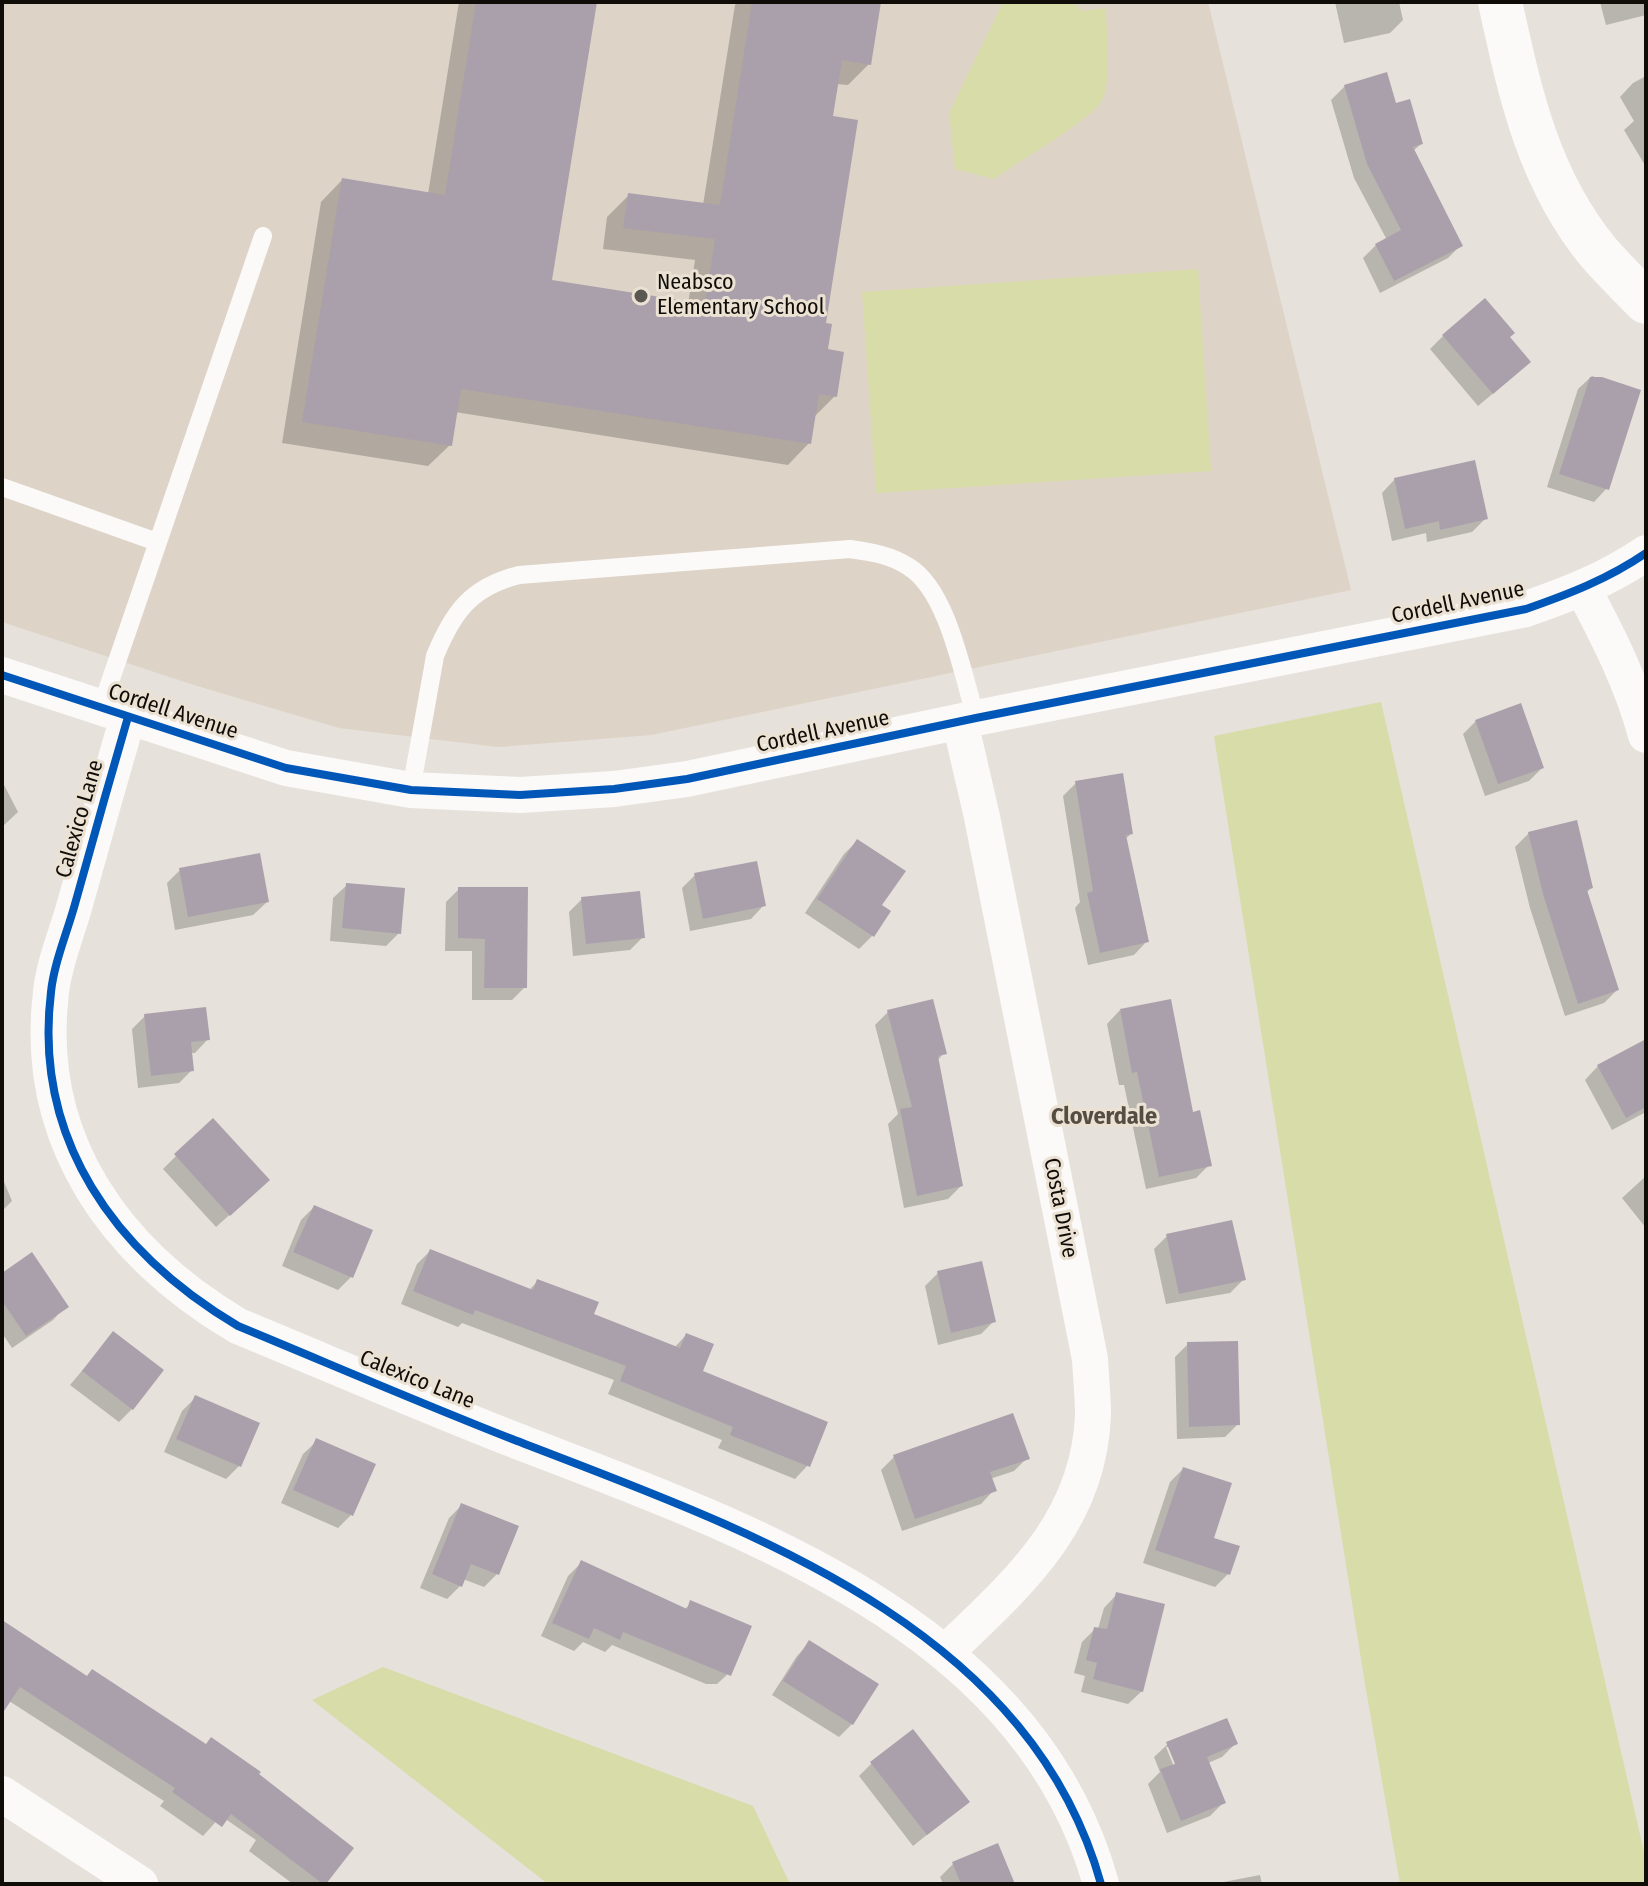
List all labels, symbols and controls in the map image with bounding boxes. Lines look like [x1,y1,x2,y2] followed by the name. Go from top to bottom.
[657,270,824,322] place label: Neabsco Elementary School
[632,287,650,305] marker: Neabsco Elementary School
[1389,576,1527,630] street label: Cordell Avenue
[105,679,241,745] street label: Cordell Avenue
[754,705,892,759] street label: Cordell Avenue
[51,757,109,881] street label: Calexico Lane
[1051,1103,1157,1131] district label: Cloverdale
[1037,1156,1083,1260] street label: Costa Drive
[356,1345,478,1415] street label: Calexico Lane

